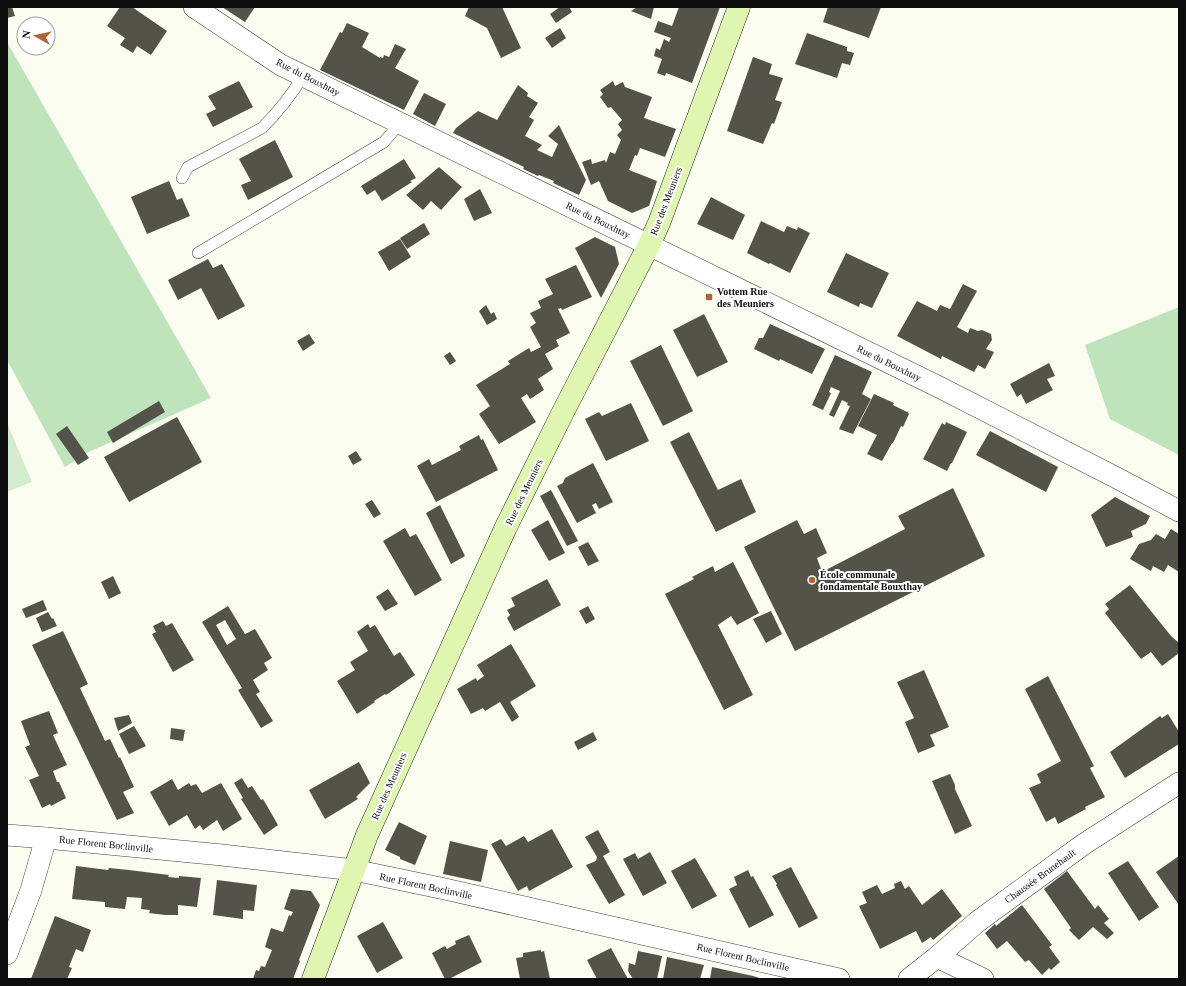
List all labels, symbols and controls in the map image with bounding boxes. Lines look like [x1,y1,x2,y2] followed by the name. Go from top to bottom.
[16,16,56,56] north arrow
[20,30,33,39] text: N
[274,56,342,98] street label: Rue du Bouxhtay
[648,165,684,237] street label: Rue des Meuniers
[564,200,632,240] street label: Rue du Bouxhtay
[717,286,774,309] place label: Vottem Rue des Meuniers
[704,292,714,302] marker: Vottem Rue des Meuniers
[855,343,923,383] street label: Rue du Bouxhtay
[503,457,545,527] street label: Rue des Meuniers
[820,569,922,592] place label: École communale fondamentale Bouxthay
[807,575,817,585] marker: École communale fondamentale Bouxthay
[369,751,409,821] street label: Rue des Meuniers
[58,834,154,854] street label: Rue Florent Boclinville
[1003,847,1078,905] street label: Chaussée Brunehault
[379,871,474,901] street label: Rue Florent Boclinville
[696,941,791,973] street label: Rue Florent Boclinville

